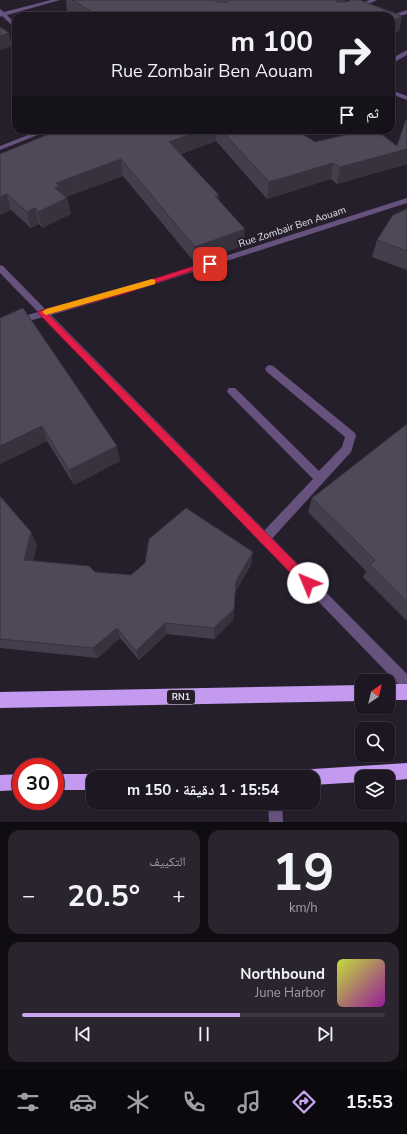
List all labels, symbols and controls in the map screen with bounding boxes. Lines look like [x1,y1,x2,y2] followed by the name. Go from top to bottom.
[230,23,313,61] text: 100 m
[327,28,379,80] icon: right
[111,59,313,83] text: Rue Zombair Ben Aouam
[366,103,379,123] text: ثم
[336,104,358,126] icon: arrive
[237,203,348,251] street label: Rue Zombair Ben Aouam
[193,247,227,281] pin
[199,253,221,275] icon: arrive
[287,562,329,604] position arrow
[355,674,395,714] north arrow
[355,674,395,810] map controls
[167,690,195,704] road number: RN1
[355,722,395,762] button: search
[12,758,64,810] speed limit sign: 30
[355,770,395,810] button: layers
[127,780,279,800] text: 15:54 · 1 دقيقة · 150 m
[272,837,334,908] text: 19
[149,853,186,871] text: التكييف
[67,876,140,917] text: 20.5°
[22,881,35,911] text: −
[172,881,186,911] text: +
[289,899,318,917] text: km/h
[240,964,325,984] text: Northbound
[255,984,325,1002] text: June Harbor
[72,1023,94,1045] icon: previous
[193,1023,215,1045] icon: pause
[314,1023,336,1045] icon: next
[14,1088,42,1116] icon: filters
[69,1088,97,1116] icon: car
[124,1088,152,1116] icon: climate
[180,1088,208,1116] icon: phone
[235,1088,263,1116] icon: music
[290,1088,318,1116] icon: directions
[346,1090,393,1114] text: 15:53

